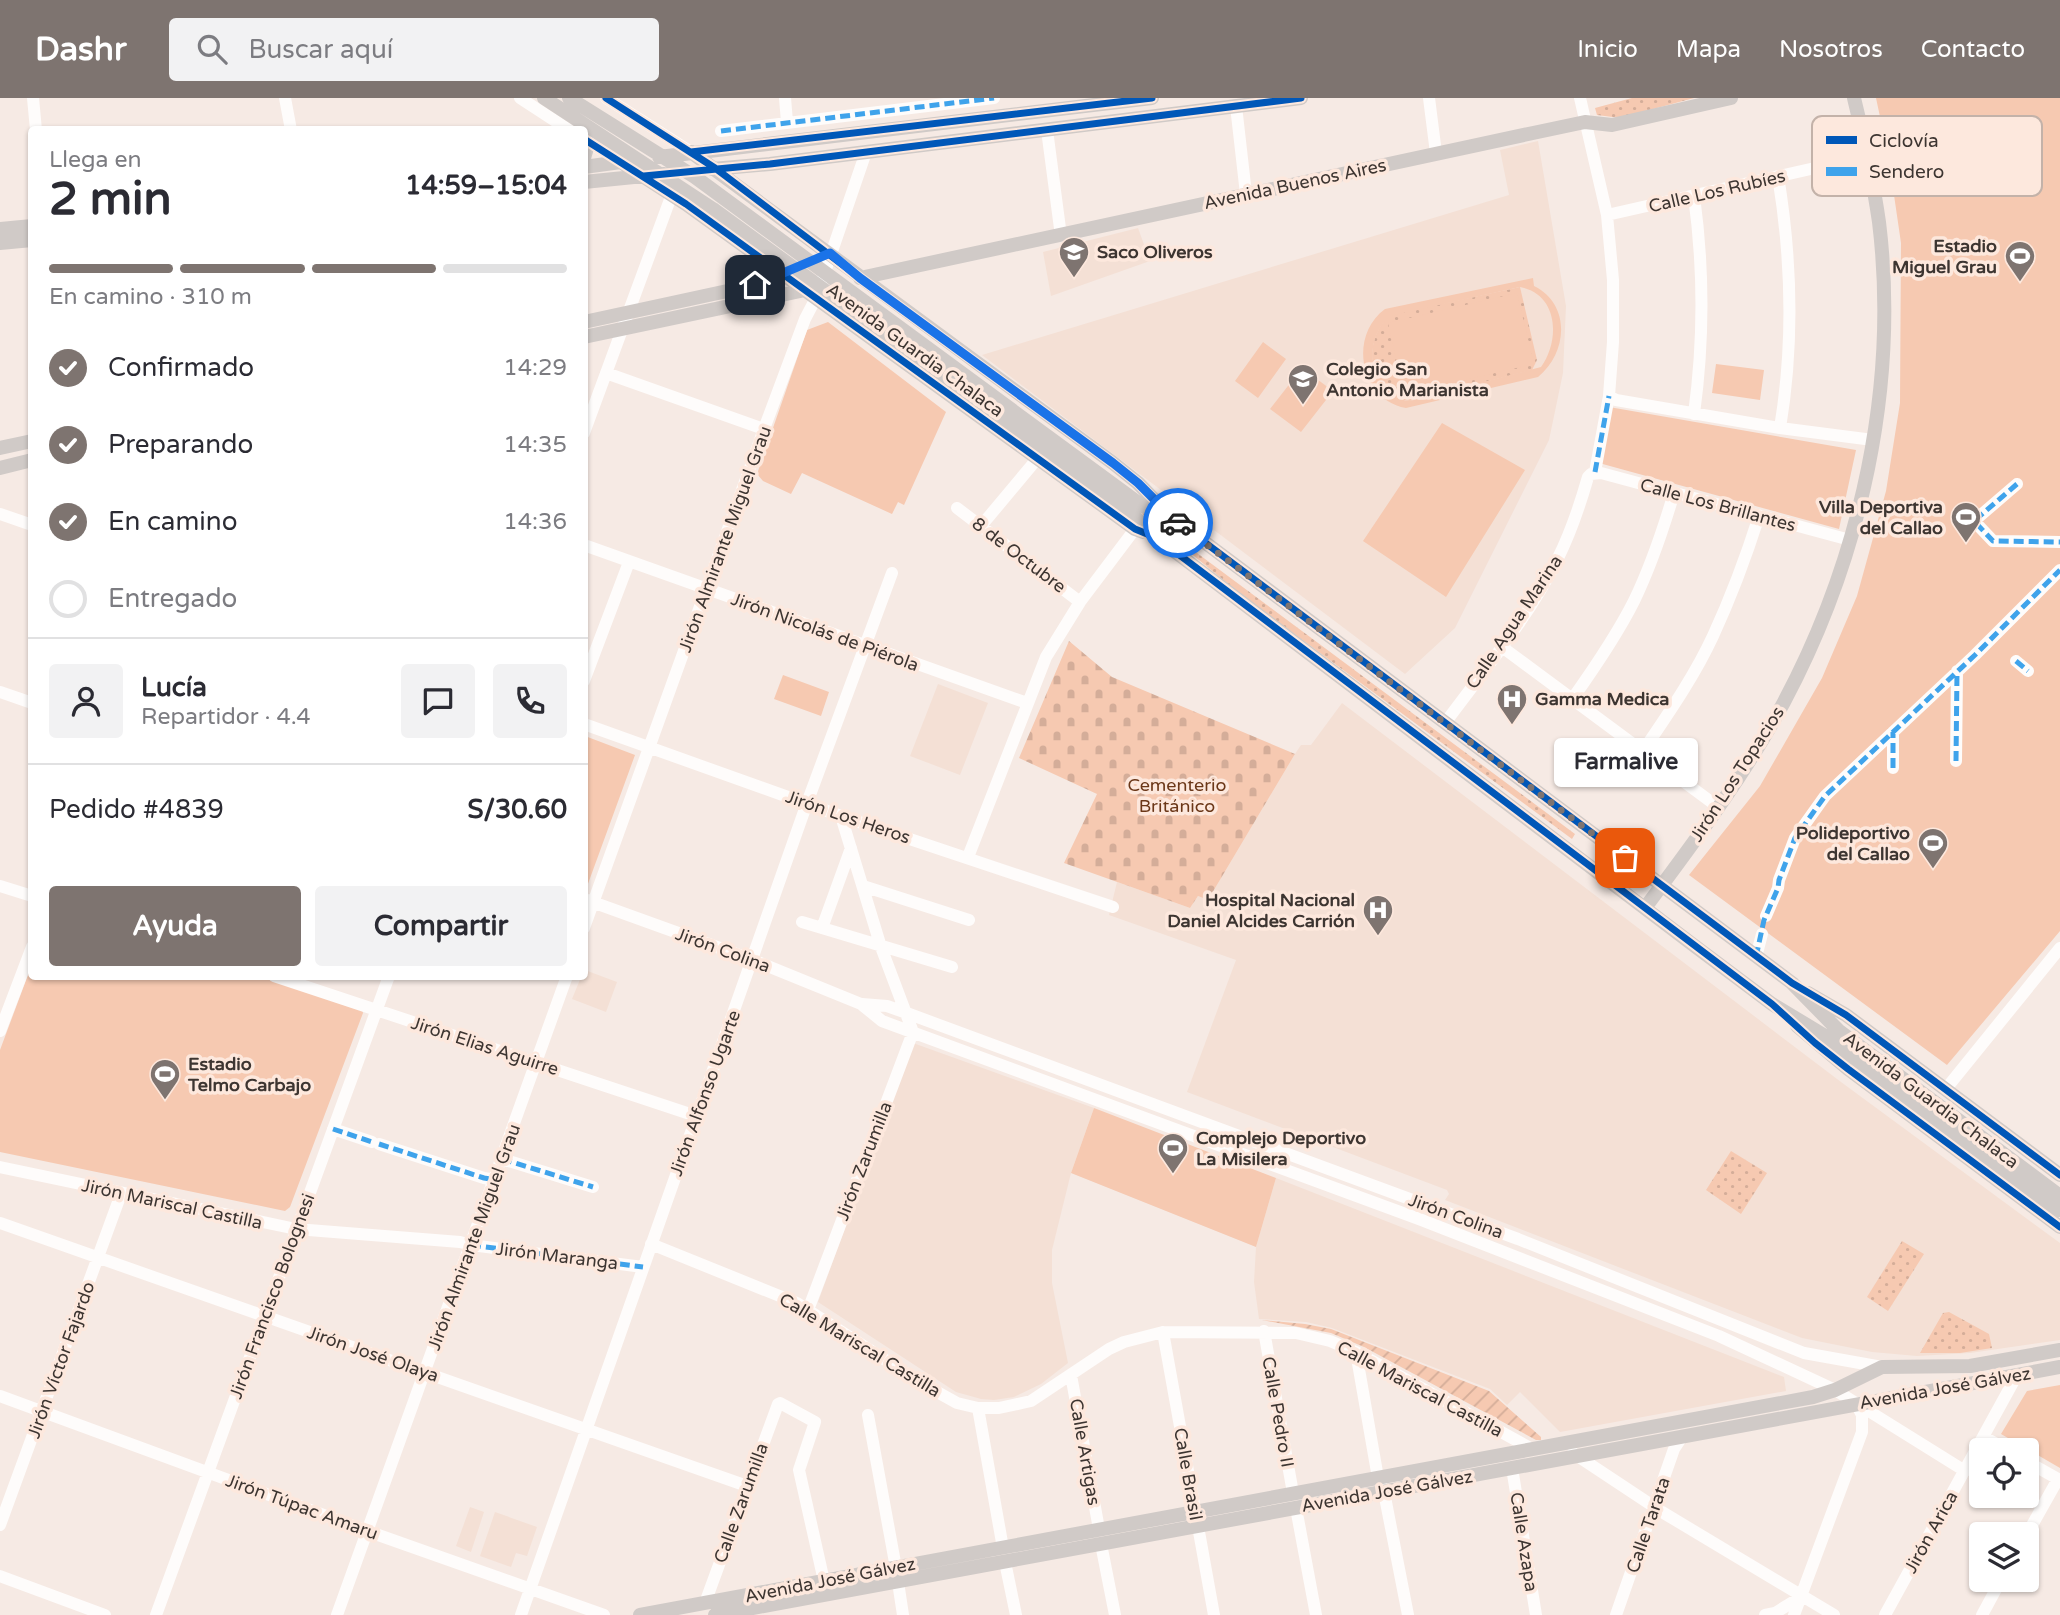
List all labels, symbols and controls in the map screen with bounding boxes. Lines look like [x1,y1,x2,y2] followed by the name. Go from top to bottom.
[169,18,659,81] search box
[35,30,127,69] text: Dashr
[193,30,231,68] icon: search
[249,34,393,65] text: Buscar aquí
[1577,35,1638,64] text: Inicio
[1676,35,1741,64] text: Mapa
[1779,35,1883,64] text: Nosotros
[1921,35,2025,64] text: Contacto
[1812,116,2042,196] legend
[1869,130,1939,152] text: Ciclovía
[49,146,141,174] text: Llega en
[1202,154,1388,214] street label: Avenida Buenos Aires
[1869,161,1944,183] text: Sendero
[1647,165,1787,217] street label: Calle Los Rubíes
[405,170,567,201] text: 14:59–15:04
[49,172,172,227] text: 2 min
[1057,235,1091,279] school or university icon: Saco Oliveros
[1892,235,1997,278] place label: Estadio Miguel Grau
[2003,239,2037,283] sports icon: Estadio Miguel Grau
[1097,241,1213,263] place label: Saco Oliveros
[725,255,785,315] pin
[736,266,774,304] icon: home
[822,278,1008,422] street label: Avenida Guardia Chalaca
[49,283,252,311] text: En camino · 310 m
[49,349,87,387] icon: check
[108,352,254,383] text: Confirmado
[503,354,567,382] text: 14:29
[1326,358,1489,401] place label: Colegio San Antonio Marianista
[1286,362,1320,406] school or university icon: Colegio San Antonio Marianista
[674,423,776,655] street label: Jirón Almirante Miguel Grau
[49,426,87,464] icon: check
[108,429,253,460] text: Preparando
[503,431,567,459] text: 14:35
[1638,474,1798,536] street label: Calle Los Brillantes
[1143,488,1213,558] courier
[1819,496,1943,539] place label: Villa Deportiva del Callao
[1949,500,1983,544] sports icon: Villa Deportiva del Callao
[49,503,87,541] icon: check
[1159,504,1197,542] icon: car
[108,506,237,537] text: En camino
[503,508,567,536] text: 14:36
[968,512,1070,598] street label: 8 de Octubre
[1461,551,1567,693] street label: Calle Agua Marina
[108,583,237,614] text: Entregado
[728,588,922,676] street label: Jirón Nicolás de Piérola
[49,664,123,738] button: person
[401,664,475,738] button: chat
[493,664,567,738] button: phone
[141,672,207,703] text: Lucía
[1495,682,1529,726] hospital icon: Gamma Medica
[1535,688,1669,710] place label: Gamma Medica
[1685,702,1789,846] street label: Jirón Los Topacios
[141,703,311,731] text: Repartidor · 4.4
[1553,739,1697,788] callout: Farmalive
[1574,748,1678,776] text: Farmalive
[1127,774,1227,817] park label: Cementerio Británico
[783,785,913,849] street label: Jirón Los Heros
[49,794,224,825] text: Pedido #4839
[467,794,567,825] text: S/30.60
[1796,822,1910,865] place label: Polideportivo del Callao
[1916,826,1950,870] sports icon: Polideportivo del Callao
[1595,828,1655,888] pin
[1606,839,1644,877] icon: bag
[49,886,301,966] button: Ayuda
[315,886,567,966] button: Compartir
[1167,889,1355,932] place label: Hospital Nacional Daniel Alcides Carrión
[1361,893,1395,937] hospital icon: Hospital Nacional Daniel Alcides Carrión
[673,923,773,977] street label: Jirón Colina
[665,1007,745,1179] street label: Jirón Alfonso Ugarte
[409,1012,561,1080] street label: Jirón Elias Aguirre
[1839,1027,2023,1173] street label: Avenida Guardia Chalaca
[187,1053,311,1096] place label: Estadio Telmo Carbajo
[148,1057,182,1101] sports icon: Estadio Telmo Carbajo
[831,1098,897,1224] street label: Jirón Zarumilla
[423,1121,525,1353] street label: Jirón Almirante Miguel Grau
[1196,1127,1366,1170] place label: Complejo Deportivo La Misilera
[1156,1131,1190,1175] sports icon: Complejo Deportivo La Misilera
[80,1174,264,1234] street label: Jirón Mariscal Castilla
[1406,1189,1506,1243] street label: Jirón Colina
[225,1190,319,1402] street label: Jirón Francisco Bolognesi
[495,1238,619,1274] street label: Jirón Maranga
[22,1279,100,1441] street label: Jirón Víctor Fajardo
[775,1288,945,1402] street label: Calle Mariscal Castilla
[304,1321,442,1387] street label: Jirón José Olaya
[1333,1336,1507,1442] street label: Calle Mariscal Castilla
[1257,1355,1299,1469] street label: Calle Pedro II
[1858,1362,2032,1414] street label: Avenida José Gálvez
[1065,1397,1105,1507] street label: Calle Artigas
[1169,1426,1207,1522] street label: Calle Brasil
[1969,1438,2039,1592] map controls
[1969,1438,2039,1508] button: locate
[709,1440,773,1566] street label: Calle Zarumilla
[1300,1465,1474,1517] street label: Avenida José Gálvez
[223,1469,381,1545] street label: Jirón Túpac Amaru
[1621,1474,1675,1576] street label: Calle Tarata
[1899,1487,1963,1577] street label: Jirón Arica
[1505,1491,1543,1593] street label: Calle Azapa
[1969,1522,2039,1592] button: layers
[743,1553,917,1607] street label: Avenida José Gálvez

